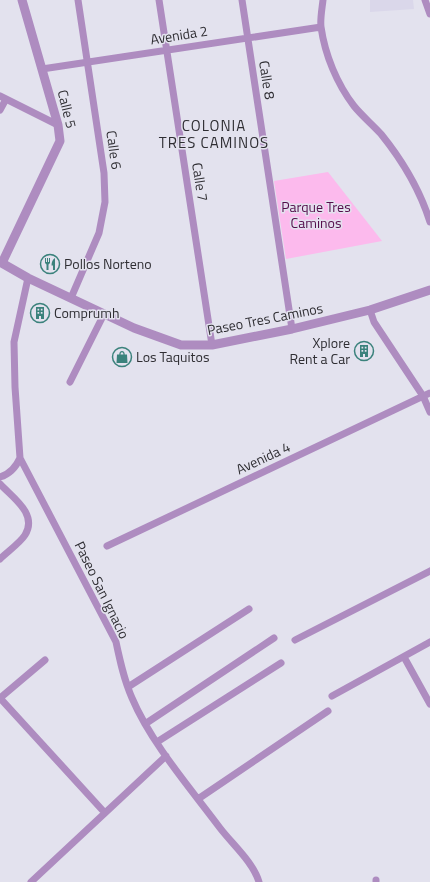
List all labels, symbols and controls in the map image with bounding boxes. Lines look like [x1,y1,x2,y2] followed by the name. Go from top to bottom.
[149,20,209,49] street label: Avenida 2
[254,59,281,101] street label: Calle 8
[53,87,82,131] street label: Calle 5
[159,114,269,154] district label: COLONIA TRES CAMINOS
[101,129,128,171] street label: Calle 6
[187,161,214,203] street label: Calle 7
[281,196,351,233] park label: Parque Tres Caminos
[39,253,61,275] restaurant icon: Pollos Norteno
[64,253,152,274] place label: Pollos Norteno
[205,297,325,340] street label: Paseo Tres Caminos
[29,302,51,324] building icon: Comprumh
[54,302,119,323] place label: Comprumh
[289,332,350,369] place label: Xplore Rent a Car
[353,340,375,362] building icon: Xplore Rent a Car
[111,346,133,368] shop icon: Los Taquitos
[136,346,209,367] place label: Los Taquitos
[232,436,294,479] street label: Avenida 4
[70,537,135,642] street label: Paseo San Ignacio

